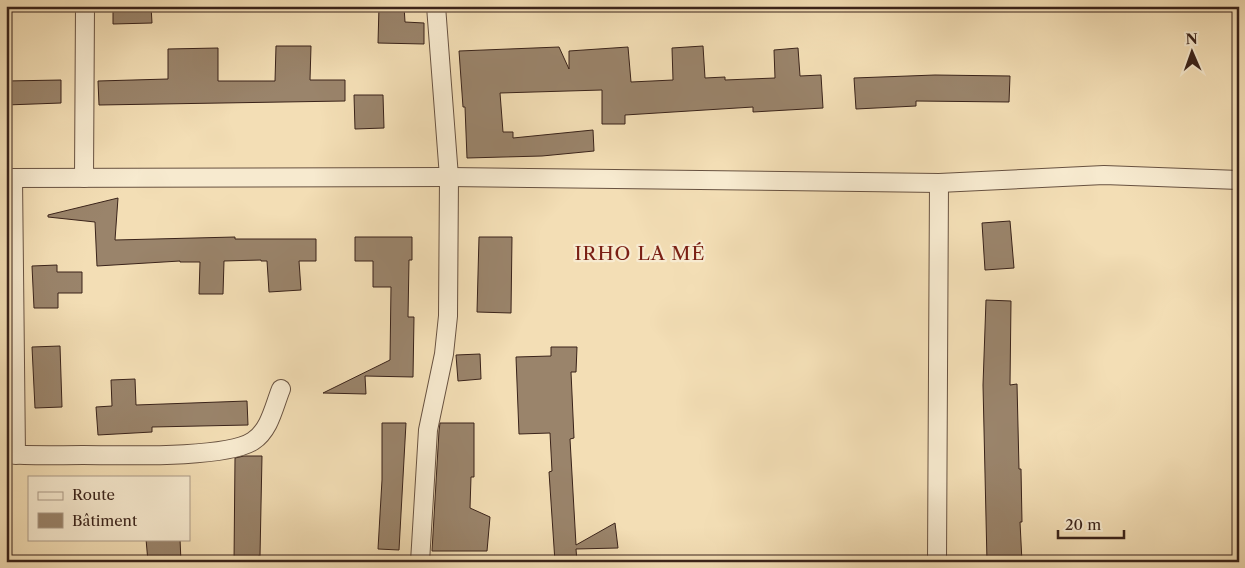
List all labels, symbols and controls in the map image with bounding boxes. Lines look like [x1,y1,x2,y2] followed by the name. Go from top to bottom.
[1168,28,1218,78] north arrow
[1185,30,1198,48] text: N
[574,242,706,265] district label: IRHO LA MÉ
[28,476,190,540] legend
[72,485,115,504] text: Route
[1058,508,1124,540] scale bar
[72,511,138,530] text: Bâtiment
[1065,515,1101,534] text: 20 m

